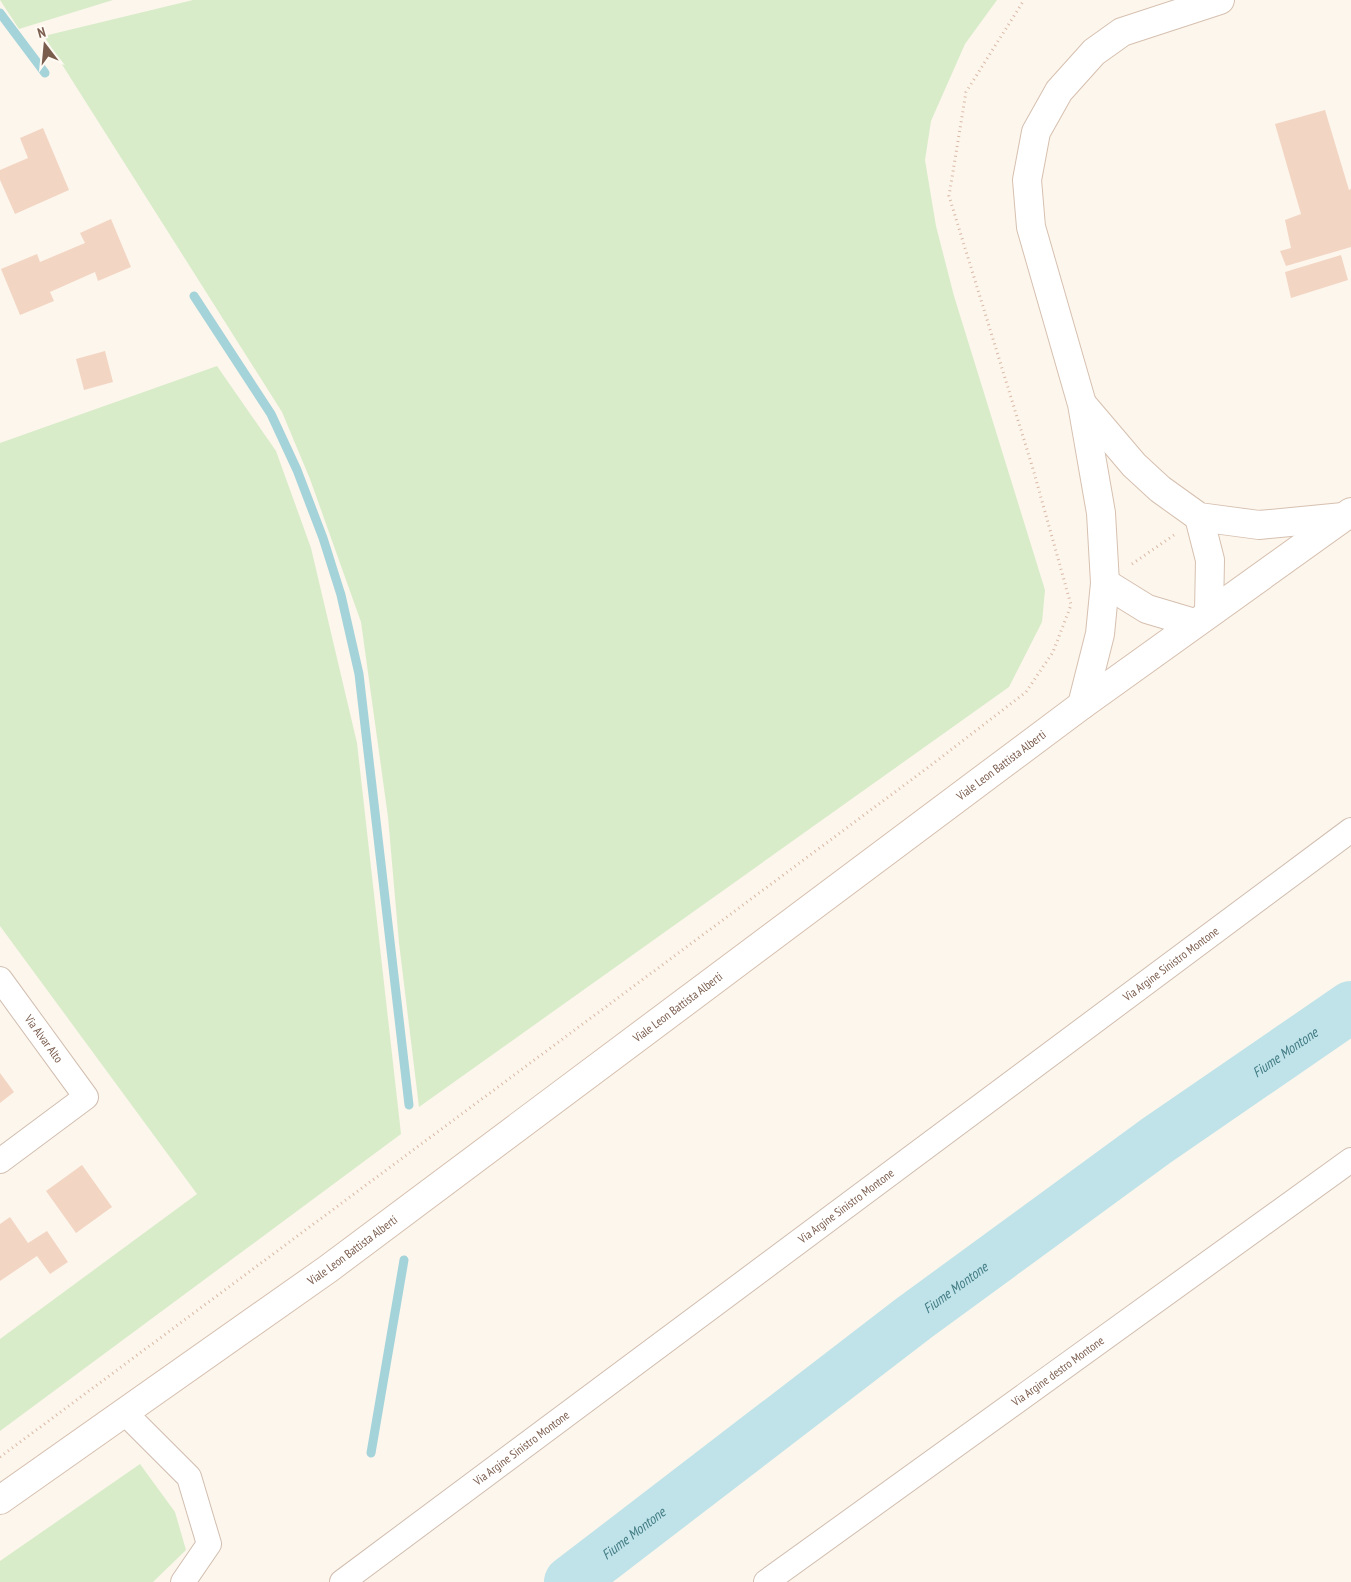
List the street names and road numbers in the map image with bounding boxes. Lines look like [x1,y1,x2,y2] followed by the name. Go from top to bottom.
[952,727,1049,804] street label: Viale Leon Battista Alberti
[1119,923,1222,1005] street label: Via Argine Sinistro Montone
[629,969,725,1046] street label: Viale Leon Battista Alberti
[21,1011,66,1065] street label: Via Alvar Alto
[794,1165,897,1247] street label: Via Argine Sinistro Montone
[304,1212,400,1289] street label: Viale Leon Battista Alberti
[1008,1333,1107,1410] street label: Via Argine destro Montone
[470,1407,572,1489] street label: Via Argine Sinistro Montone

